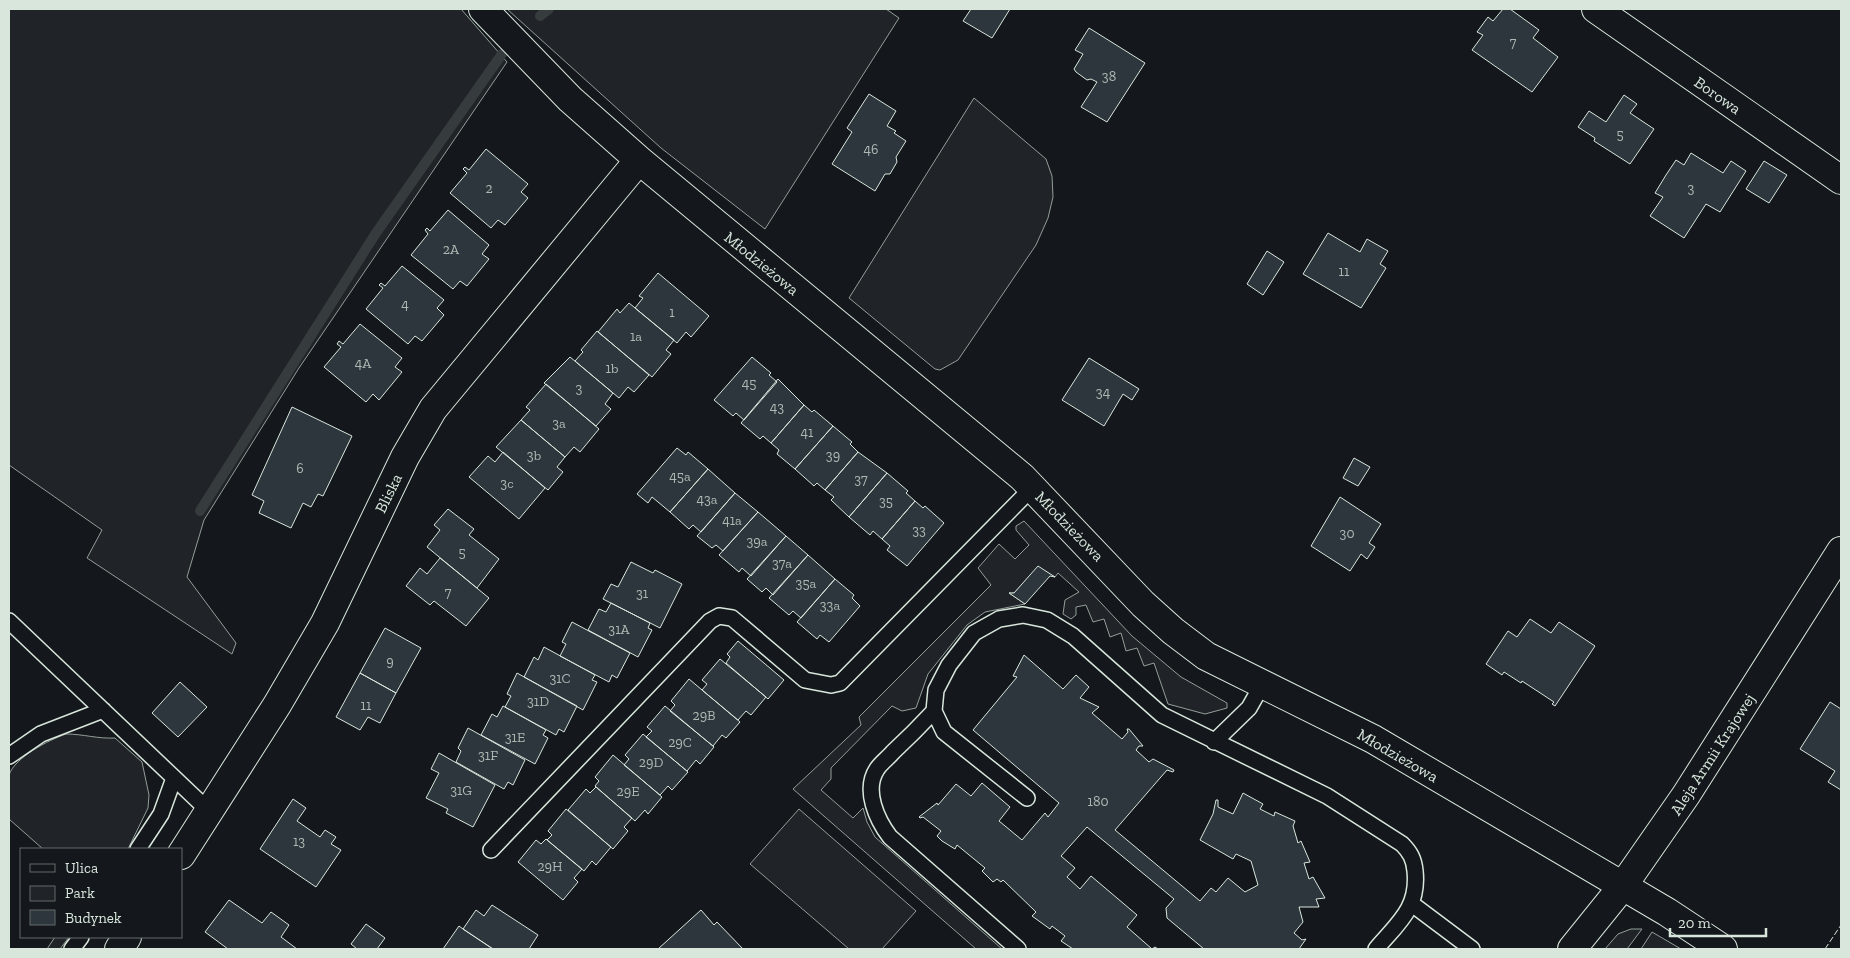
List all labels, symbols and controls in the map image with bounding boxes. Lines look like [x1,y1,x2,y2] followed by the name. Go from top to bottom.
[1510,34,1517,51] house number: 7
[1102,68,1116,85] house number: 38
[1691,73,1745,118] street label: Borowa
[1616,126,1624,143] house number: 5
[864,141,878,158] house number: 46
[485,180,493,197] house number: 2
[1688,180,1695,197] house number: 3
[721,228,803,299] street label: Młodzieżowa
[443,241,460,258] house number: 2A
[1339,263,1350,280] house number: 11
[401,296,409,313] house number: 4
[669,304,675,321] house number: 1
[630,328,642,345] house number: 1a
[355,355,372,372] house number: 4A
[606,360,618,377] house number: 1b
[742,375,756,392] house number: 45
[576,380,583,397] house number: 3
[1096,384,1111,401] house number: 34
[770,399,784,416] house number: 43
[552,415,566,432] house number: 3a
[801,424,814,441] house number: 41
[527,447,541,464] house number: 3b
[826,447,840,464] house number: 39
[296,460,304,477] house number: 6
[669,468,691,485] house number: 45a
[371,470,406,516] street label: Bliska
[854,471,868,488] house number: 37
[500,475,514,492] house number: 3c
[1031,487,1108,566] street label: Młodzieżowa
[696,491,718,508] house number: 43a
[879,493,893,510] house number: 35
[722,512,742,529] house number: 41a
[912,522,926,539] house number: 33
[1340,525,1354,542] house number: 30
[746,533,768,550] house number: 39a
[458,544,466,561] house number: 5
[772,555,792,572] house number: 37a
[796,575,817,592] house number: 35a
[445,584,452,601] house number: 7
[636,585,649,602] house number: 31
[820,597,840,614] house number: 33a
[608,621,631,638] house number: 31A
[386,653,394,670] house number: 9
[549,670,571,687] house number: 31C
[1666,690,1759,819] street label: Aleja Armii Krajowej
[527,693,549,710] house number: 31D
[361,697,372,714] house number: 11
[692,707,716,724] house number: 29B
[1354,725,1442,786] street label: Młodzieżowa
[505,729,525,746] house number: 31E
[668,734,692,751] house number: 29C
[478,747,498,764] house number: 31F
[639,754,663,771] house number: 29D
[450,782,472,799] house number: 31G
[617,783,639,800] house number: 29E
[1088,793,1109,810] house number: 180
[293,833,305,850] house number: 13
[20,848,182,938] legend
[537,858,563,875] house number: 29H
[65,859,98,877] text: Ulica
[65,884,95,902] text: Park
[1670,906,1766,938] scale bar
[65,909,122,927] text: Budynek
[1678,914,1711,932] text: 20 m

